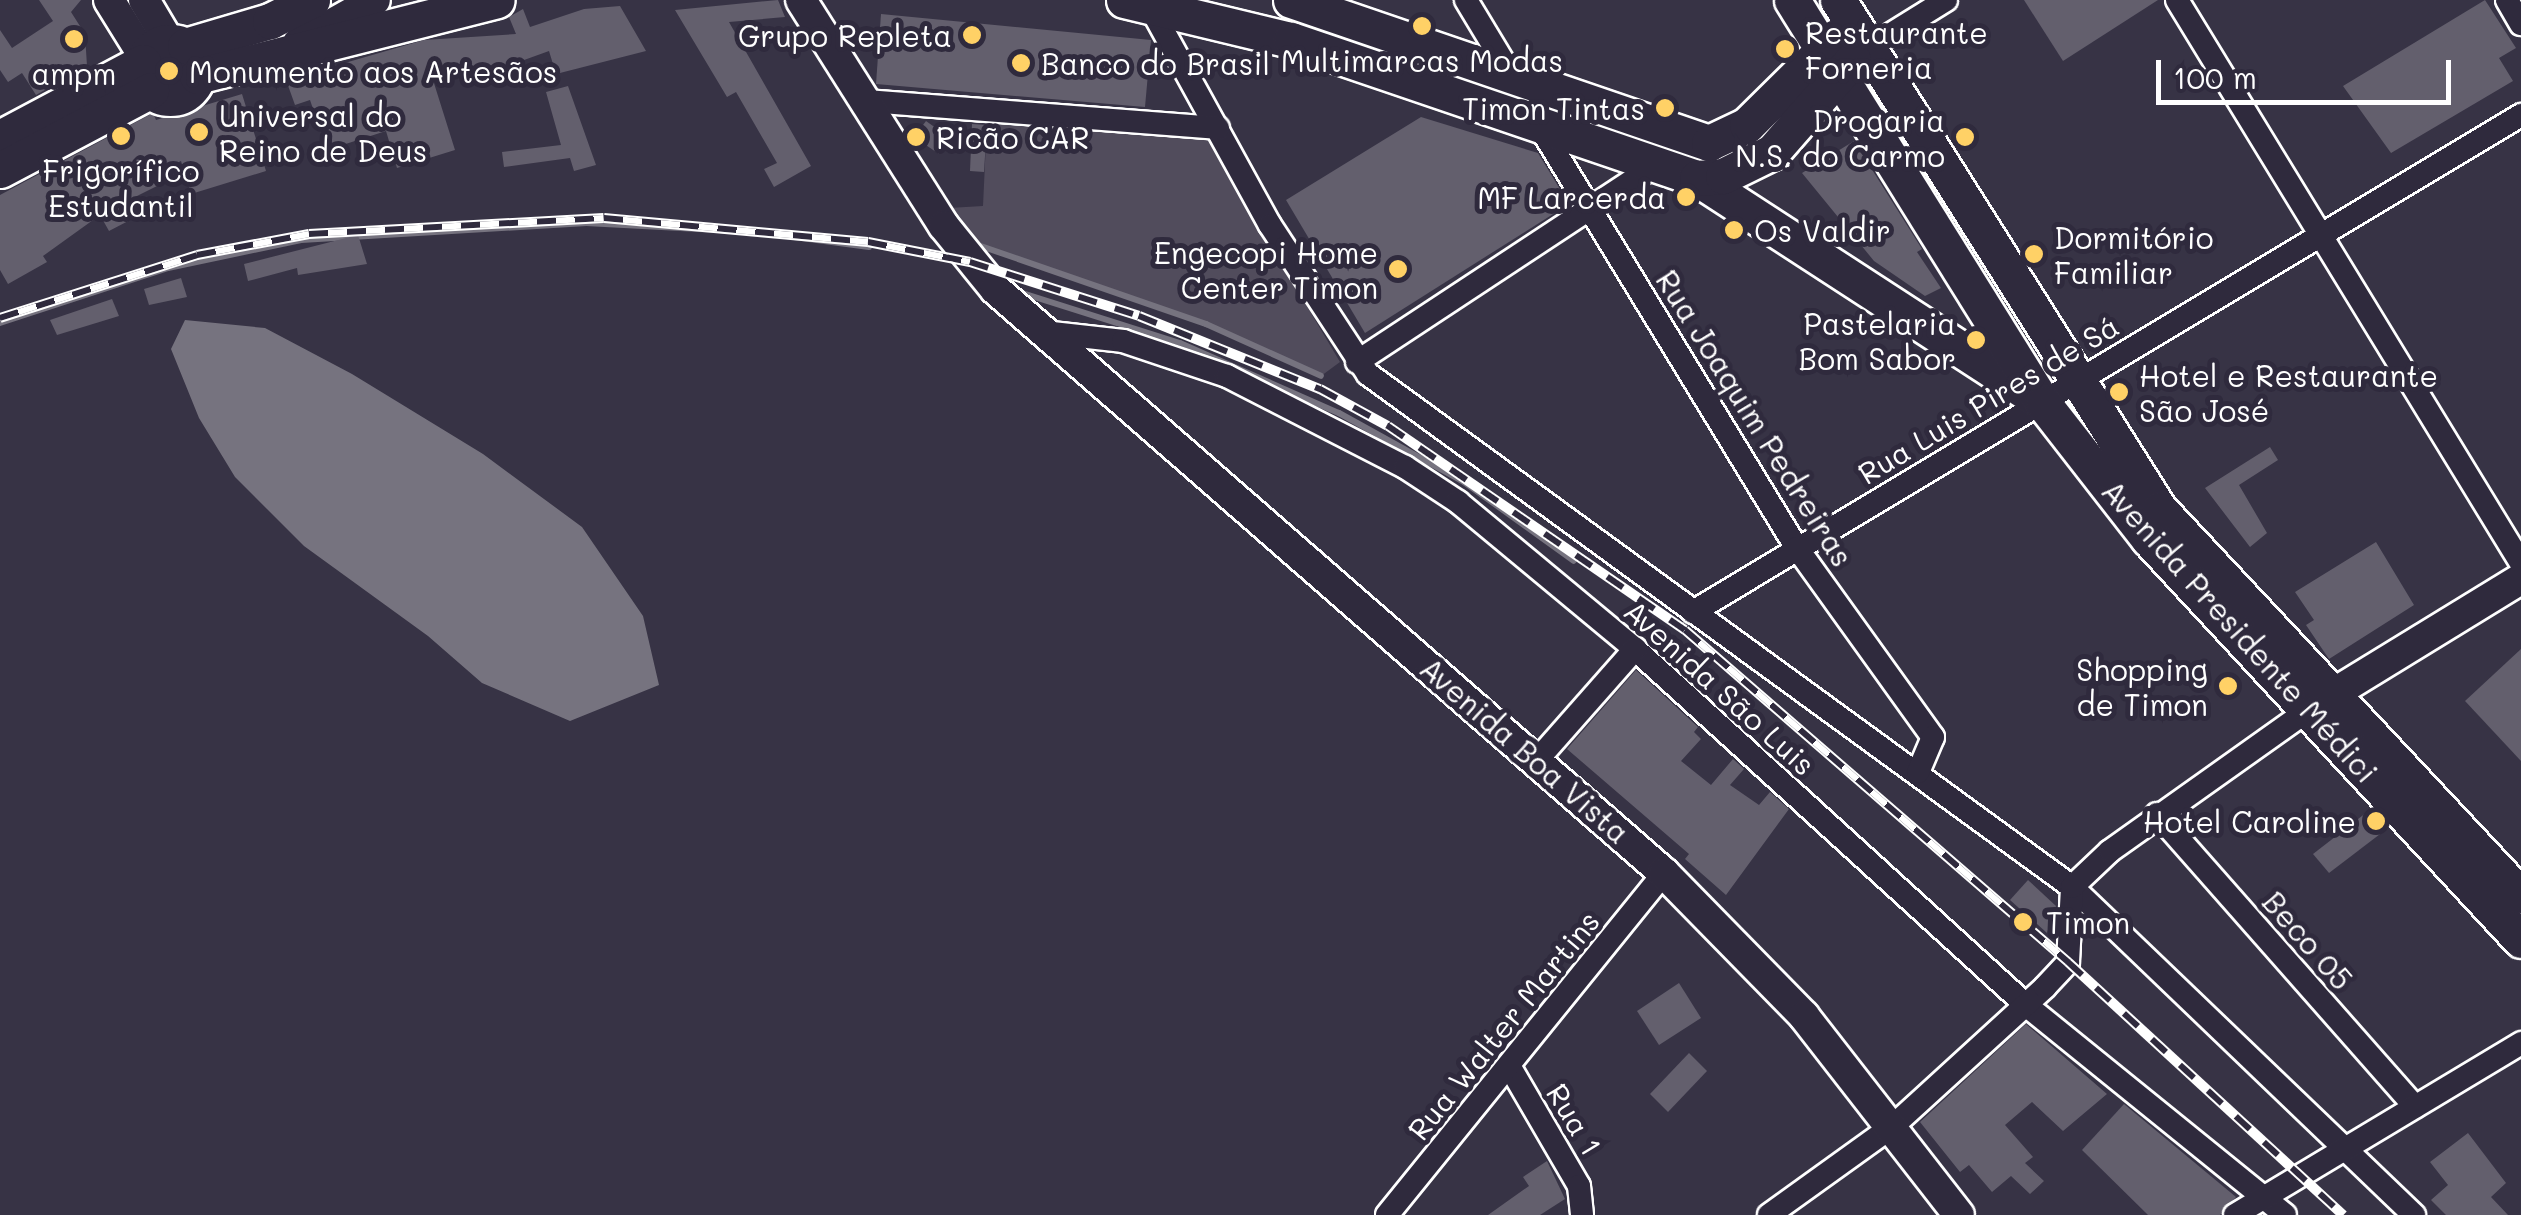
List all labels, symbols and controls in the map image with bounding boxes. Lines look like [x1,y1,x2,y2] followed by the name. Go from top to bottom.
[1805,14,1988,84] place label: Restaurante Forneria
[1411,15,1433,37] marker: Multimarcas Modas
[738,17,952,53] place label: Grupo Repleta
[961,24,983,46] marker: Grupo Repleta
[63,28,85,50] marker: ampm
[1774,38,1796,60] marker: Restaurante Forneria
[2161,40,2456,102] scale bar
[1281,42,1563,78] place label: Multimarcas Modas
[1041,45,1270,81] place label: Banco do Brasil
[1010,52,1032,74] marker: Banco do Brasil
[189,53,557,89] place label: Monumento aos Artesãos
[31,55,117,91] place label: ampm
[2173,57,2257,97] text: 100 m
[158,60,180,82] marker: Monumento aos Artesãos
[1462,90,1645,126] place label: Timon Tintas
[219,97,427,168] place label: Universal do Reino de Deus
[1654,97,1676,119] marker: Timon Tintas
[1735,102,1945,172] place label: Drogaria N.S. do Carmo
[936,119,1090,155] place label: Ricão CAR
[188,121,210,143] marker: Universal do Reino de Deus
[110,125,132,147] marker: Frigorífico Estudantil
[905,126,927,148] marker: Ricão CAR
[1954,126,1976,148] marker: Drogaria N.S. do Carmo
[43,152,199,222] place label: Frigorífico Estudantil
[1477,179,1666,215] place label: MF Larcerda
[1675,186,1697,208] marker: MF Larcerda
[1754,212,1891,248] place label: Os Valdir
[1723,219,1745,241] marker: Os Valdir
[2054,219,2214,290] place label: Dormitório Familiar
[1154,234,1378,304] place label: Engecopi Home Center Timon
[2023,243,2045,265] marker: Dormitório Familiar
[1387,258,1409,280] marker: Engecopi Home Center Timon
[1649,263,1861,573] street label: Rua Joaquim Pedreiras
[1799,305,1956,376] place label: Pastelaria Bom Sabor
[1851,307,2125,491] street label: Rua Luis Pires de Sá
[1965,329,1987,351] marker: Pastelaria Bom Sabor
[2139,357,2438,428] place label: Hotel e Restaurante São José
[2108,381,2130,403] marker: Hotel e Restaurante São José
[2095,473,2385,789] street label: Avenida Presidente Médici
[1617,592,1823,782] street label: Avenida São Luis
[1413,650,1637,850] street label: Avenida Boa Vista
[2076,651,2208,722] place label: Shopping de Timon
[2217,675,2239,697] marker: Shopping de Timon
[2143,803,2356,839] place label: Hotel Caroline
[2365,810,2387,832] marker: Hotel Caroline
[2256,884,2360,996] street label: Beco 05
[1400,903,1606,1147] street label: Rua Walter Martins
[2046,904,2130,940] place label: Timon
[2010,909,2036,935] marker: Timon
[1540,1077,1610,1161] street label: Rua 1

